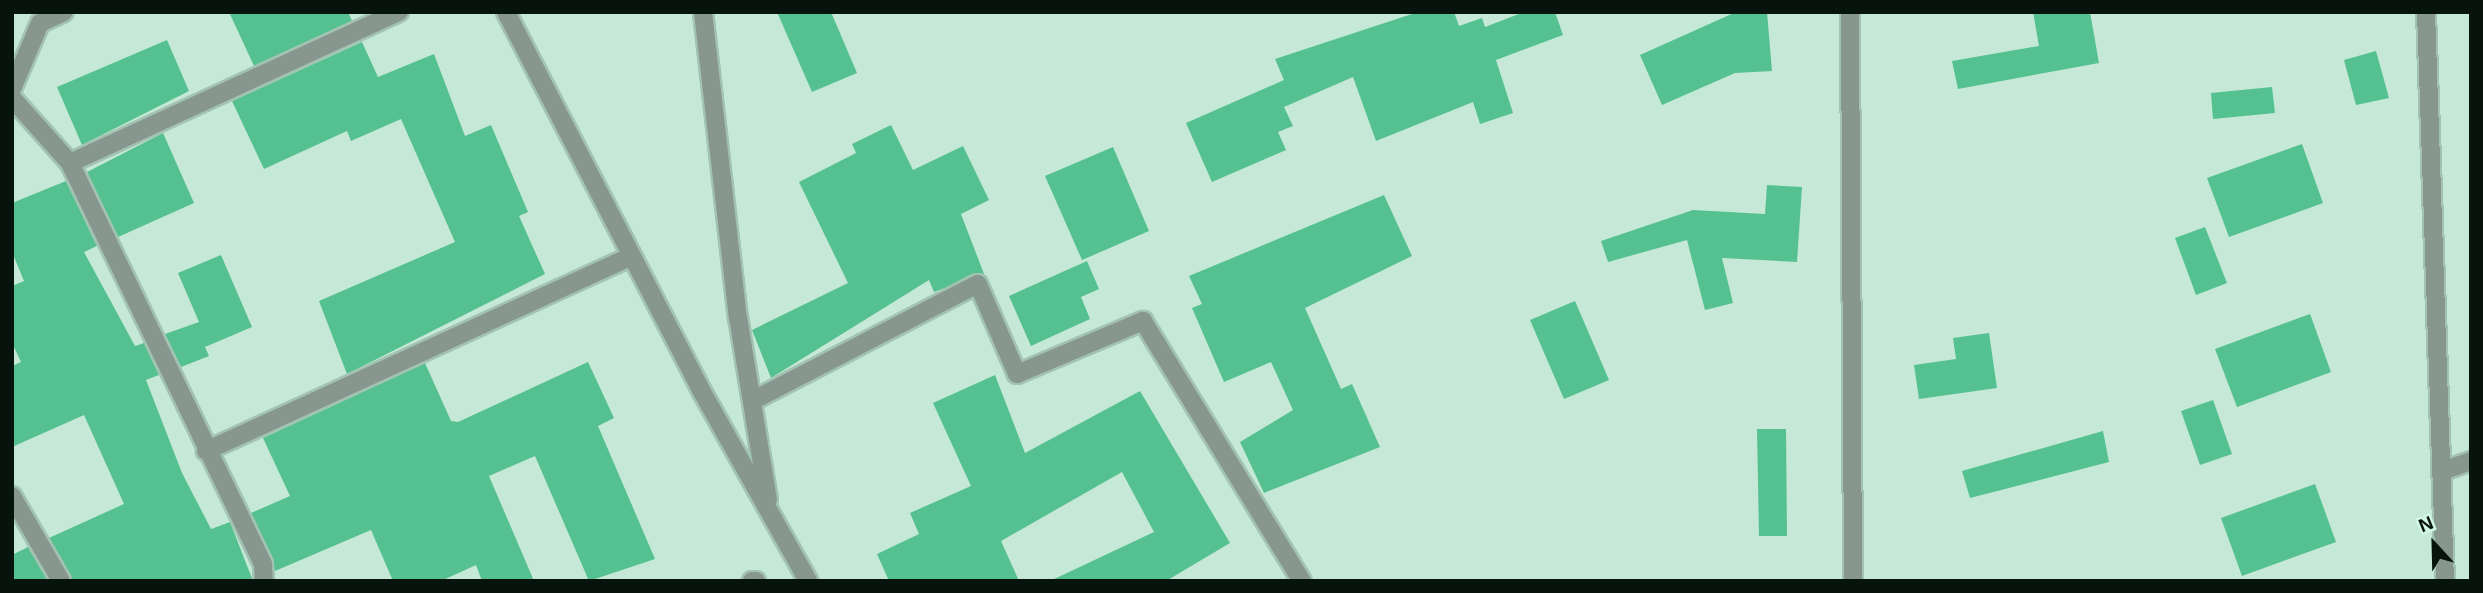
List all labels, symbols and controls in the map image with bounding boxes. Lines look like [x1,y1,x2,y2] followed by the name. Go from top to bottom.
[2399,509,2469,579] north arrow
[2416,512,2436,536] text: N

